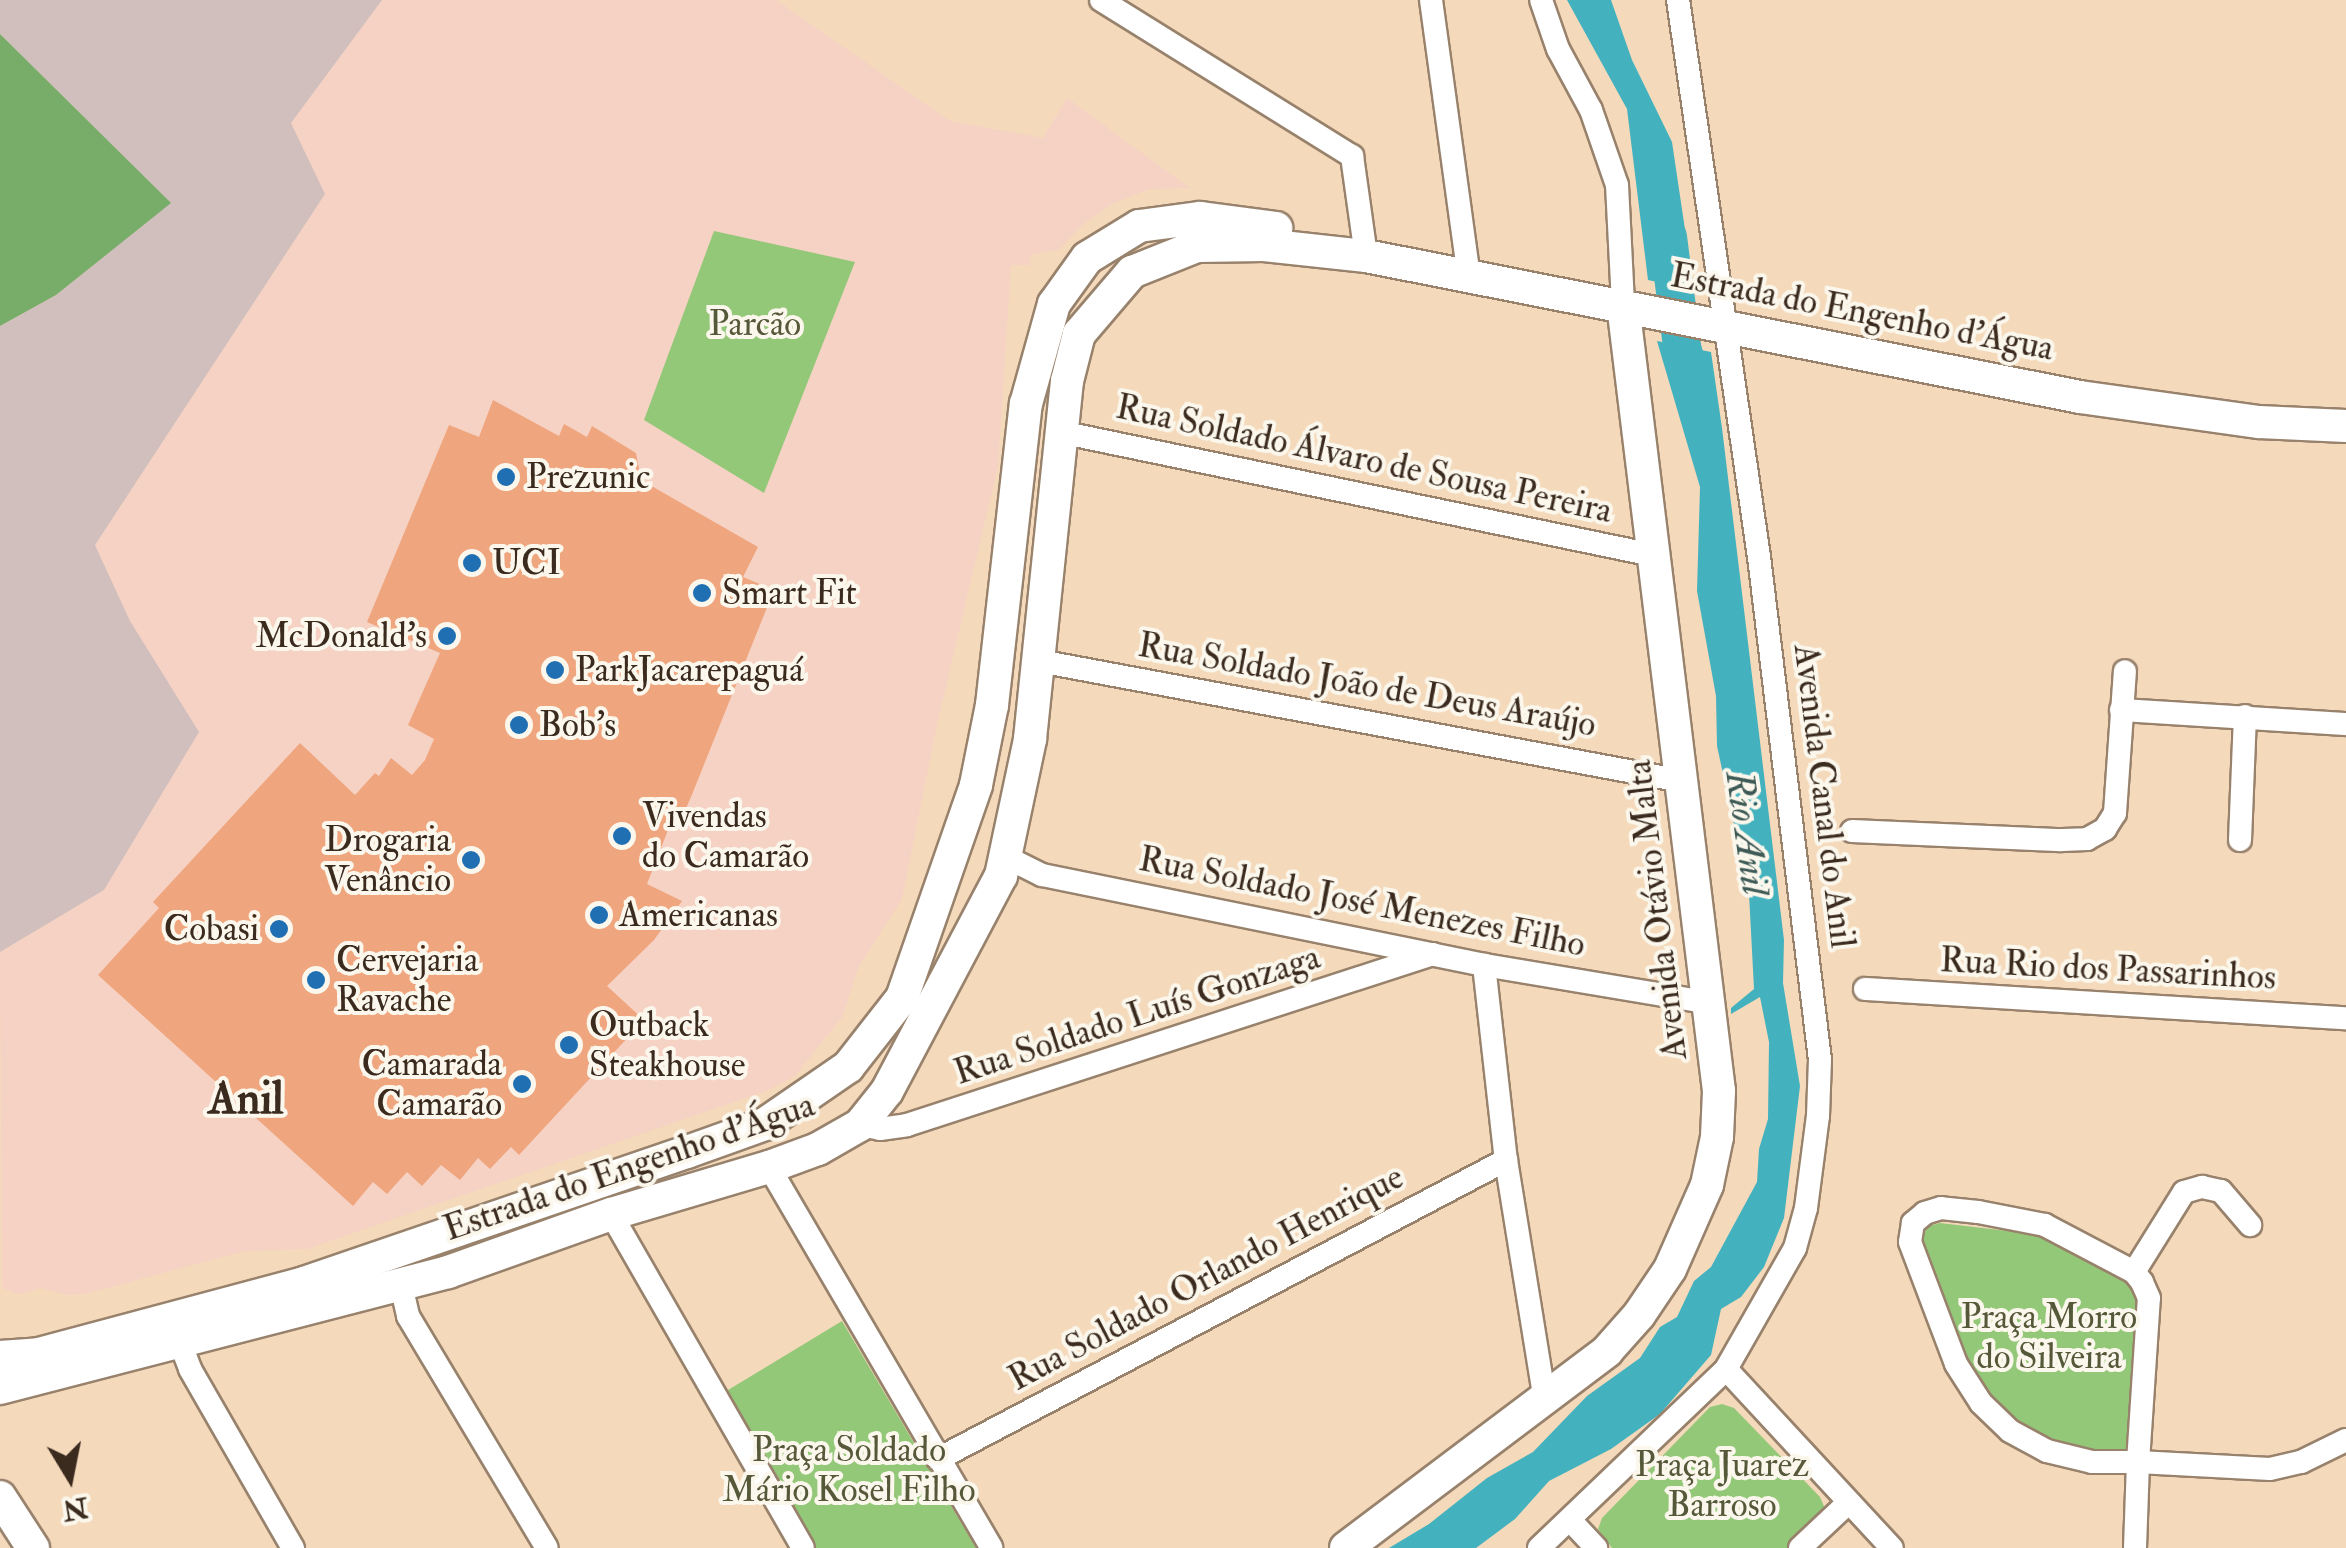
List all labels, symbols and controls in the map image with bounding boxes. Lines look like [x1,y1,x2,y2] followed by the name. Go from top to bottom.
[1667,254,2057,370] street label: Estrada do Engenho d'Água
[709,303,801,345] park label: Parcão
[1112,386,1616,532] street label: Rua Soldado Álvaro de Sousa Pereira
[526,456,650,498] place label: Prezunic
[495,466,517,488] marker: Prezunic
[492,542,561,584] place label: UCI
[461,552,483,574] marker: UCI
[722,572,857,614] place label: Smart Fit
[691,582,713,604] marker: Smart Fit
[256,615,427,657] place label: McDonald's
[1135,624,1599,746] street label: Rua Soldado João de Deus Araújo
[436,625,458,647] marker: McDonald's
[1785,642,1863,950] street label: Avenida Canal do Anil
[575,649,804,691] place label: ParkJacarepaguá
[544,659,566,681] marker: ParkJacarepaguá
[539,704,616,746] place label: Bob's
[508,714,530,736] marker: Bob's
[1618,758,1696,1062] street label: Avenida Otávio Malta
[1715,768,1777,898] water label: Rio Anil
[642,795,809,877] place label: Vivendas do Camarão
[324,819,451,901] place label: Drogaria Venâncio
[611,825,633,847] marker: Vivendas do Camarão
[1135,838,1589,966] street label: Rua Soldado José Menezes Filho
[460,849,482,871] marker: Drogaria Venâncio
[619,894,778,936] place label: Americanas
[588,904,610,926] marker: Americanas
[164,908,259,950] place label: Cobasi
[268,918,290,940] marker: Cobasi
[949,936,1325,1094] street label: Rua Soldado Luís Gonzaga
[336,939,478,1021] place label: Cervejaria Ravache
[1939,939,2277,999] street label: Rua Rio dos Passarinhos
[305,969,327,991] marker: Cervejaria Ravache
[589,1004,745,1086] place label: Outback Steakhouse
[558,1034,580,1056] marker: Outback Steakhouse
[362,1043,502,1125] place label: Camarada Camarão
[208,1073,284,1127] district label: Anil
[511,1073,533,1095] marker: Camarada Camarão
[438,1084,820,1250] street label: Estrada do Engenho d'Água
[1002,1156,1410,1400] street label: Rua Soldado Orlando Henrique
[1961,1296,2137,1378] park label: Praça Morro do Silveira
[20,1428,120,1528] north arrow
[722,1429,976,1511] park label: Praça Soldado Mário Kosel Filho
[1635,1444,1809,1526] park label: Praça Juarez Barroso
[60,1489,91,1527] text: N

